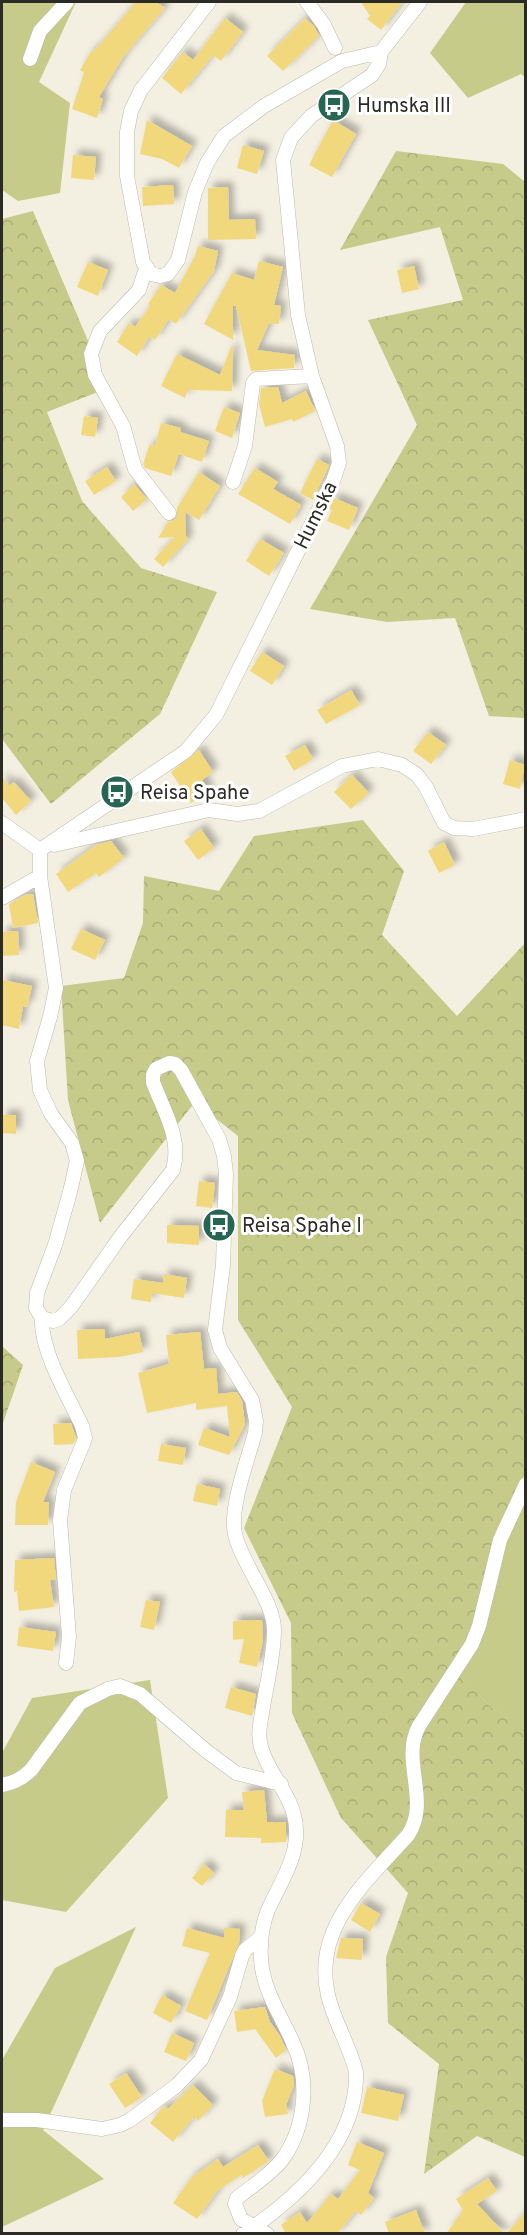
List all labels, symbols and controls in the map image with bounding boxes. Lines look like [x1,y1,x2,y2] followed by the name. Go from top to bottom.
[316,87,352,123] bus stop icon: Humska III
[357,94,451,120] place label: Humska III
[289,478,344,554] street label: Humska
[99,774,135,810] bus stop icon: Reisa Spahe
[140,781,249,807] place label: Reisa Spahe
[201,1207,237,1243] bus stop icon: Reisa Spahe I
[242,1214,362,1240] place label: Reisa Spahe I

